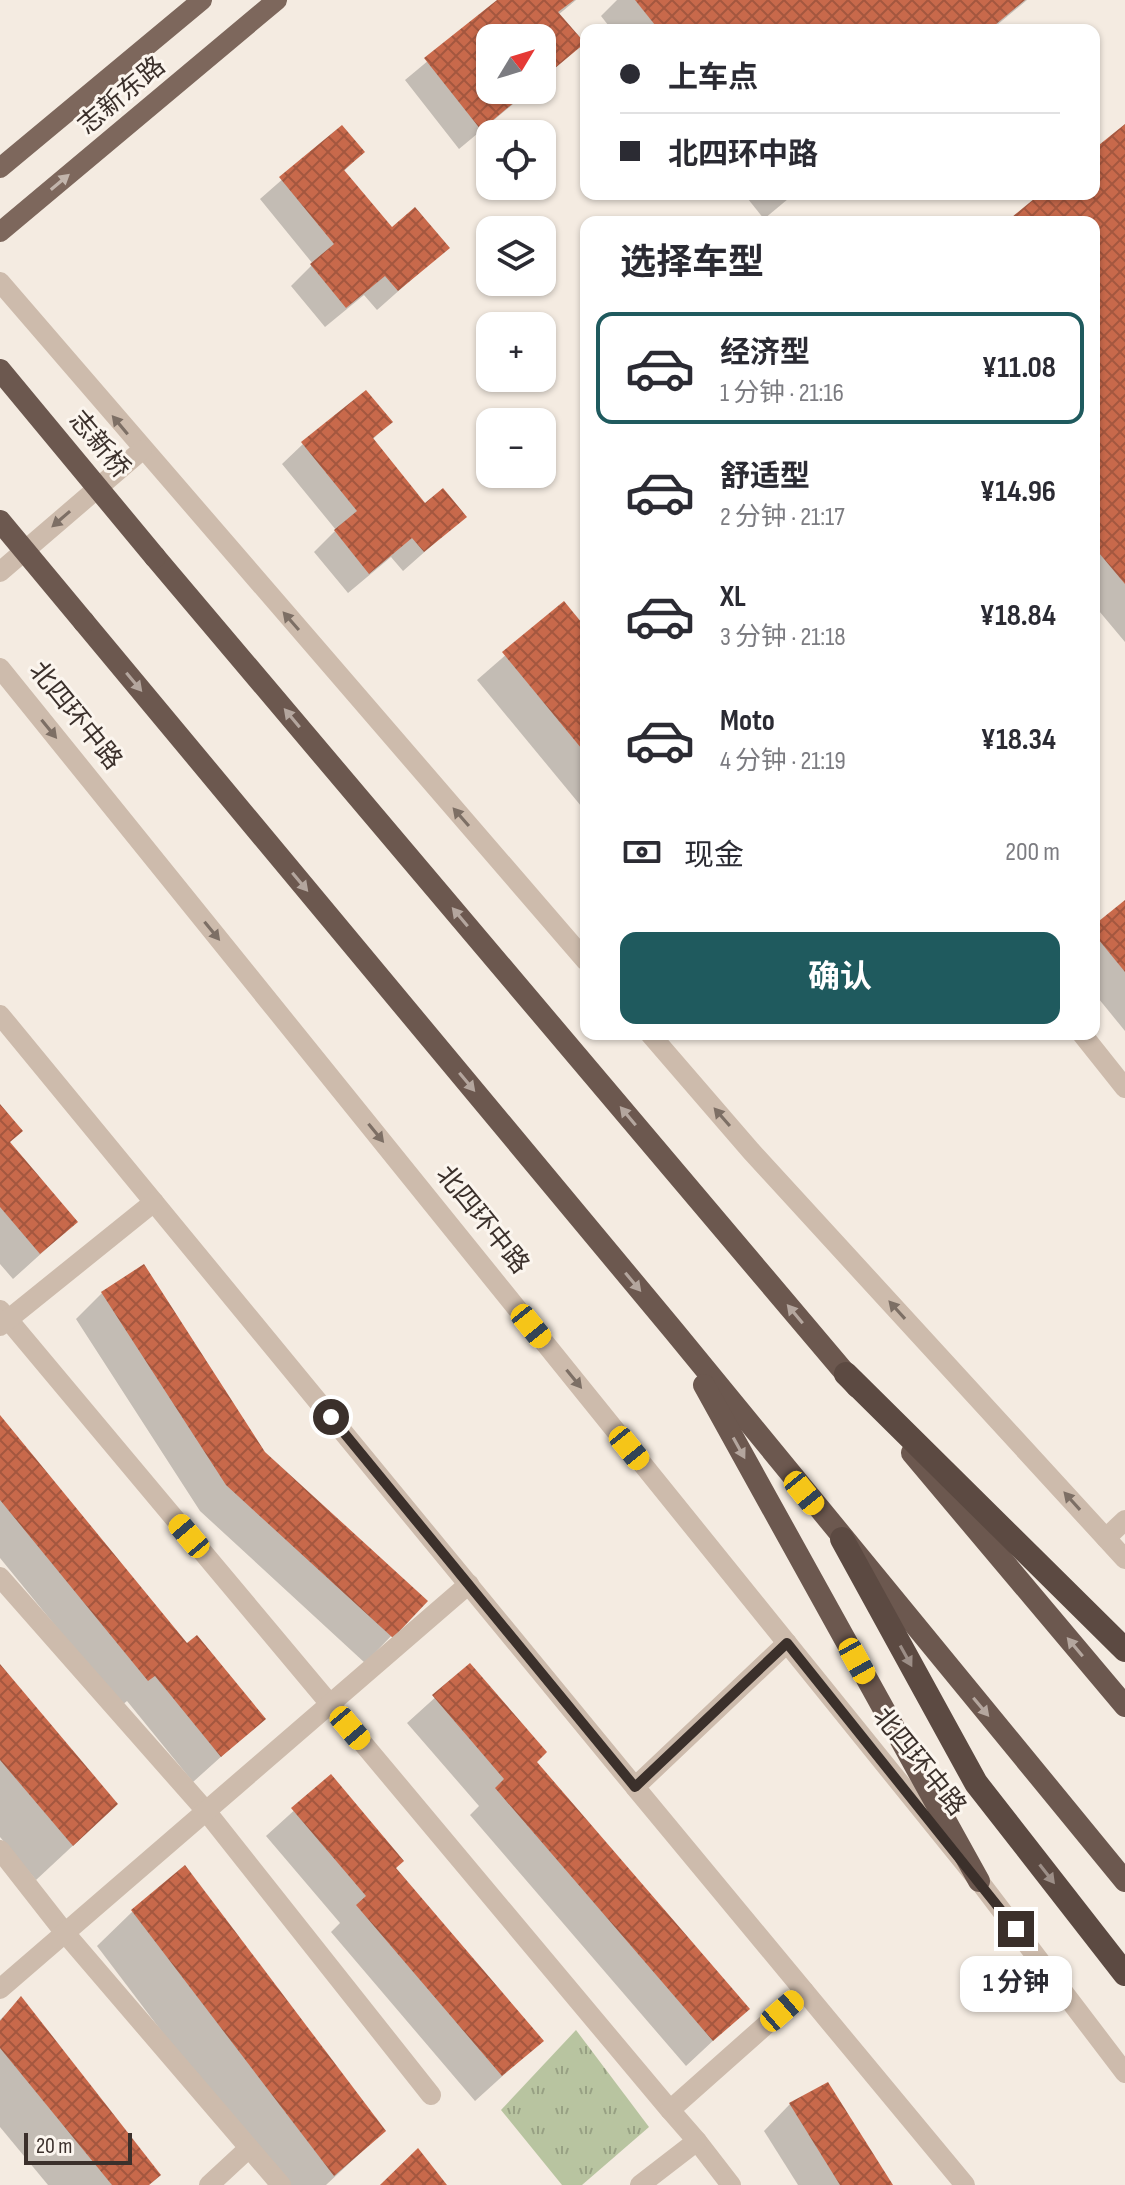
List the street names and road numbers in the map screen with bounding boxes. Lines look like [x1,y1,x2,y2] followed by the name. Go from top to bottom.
[72,51,172,141] street label: 志新东路
[62,405,136,485] street label: 志新桥
[22,656,128,776] street label: 北四环中路
[429,1160,535,1280] street label: 北四环中路
[866,1702,972,1822] street label: 北四环中路

